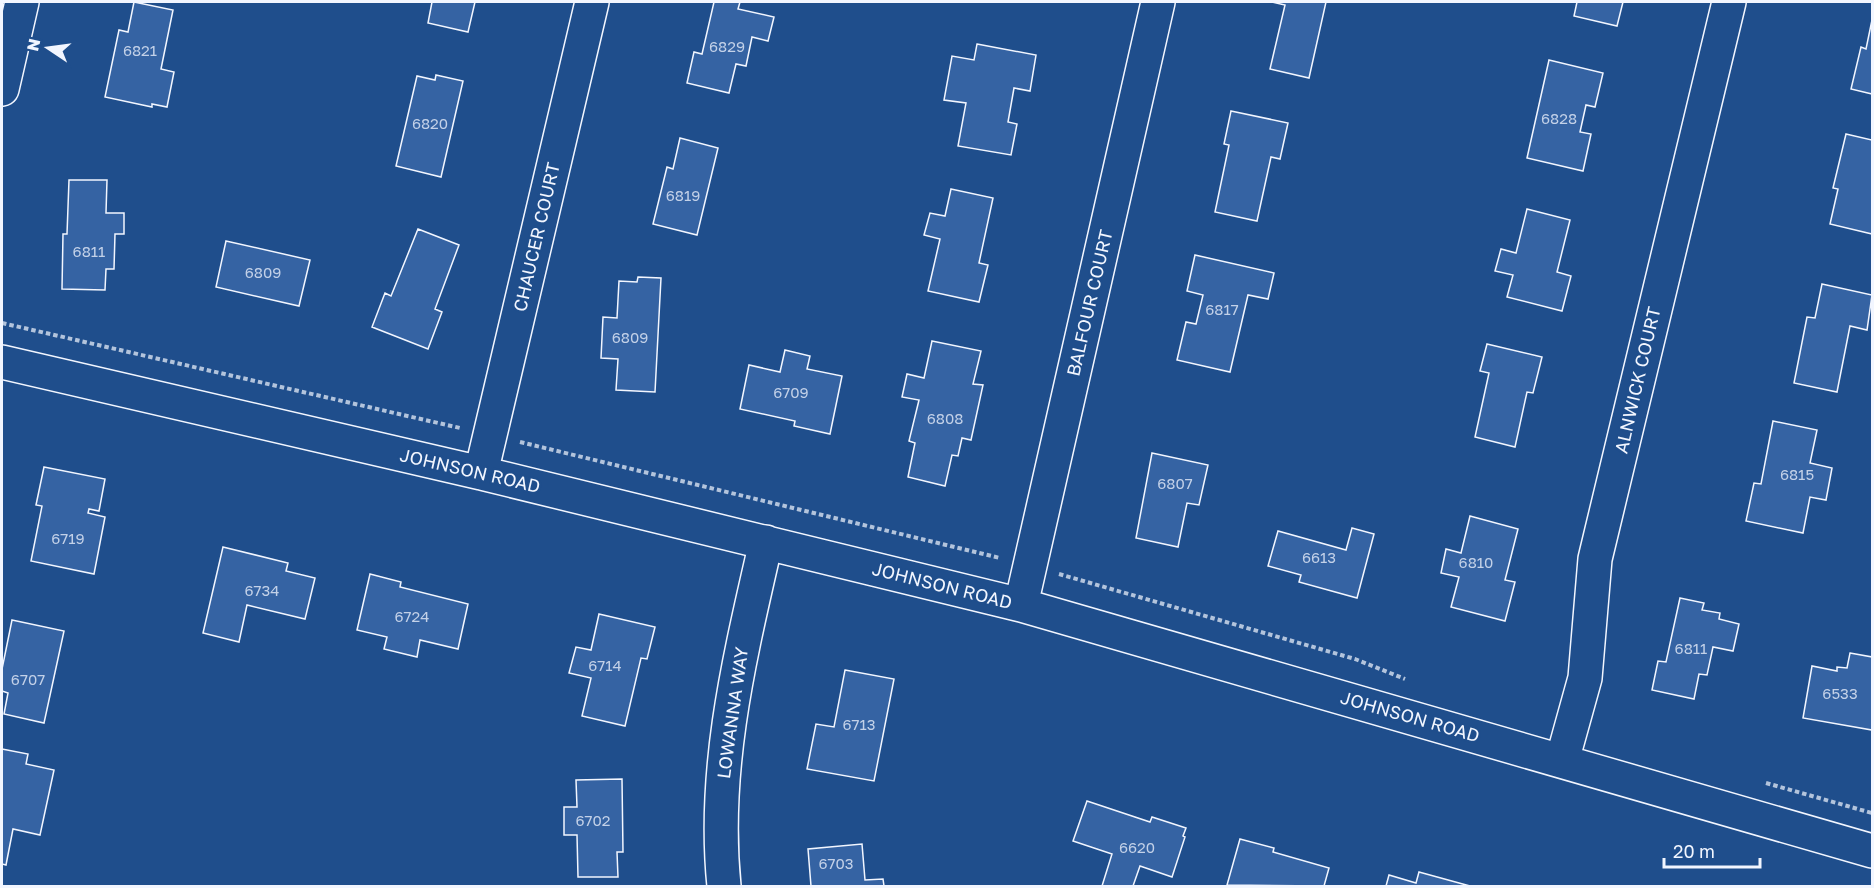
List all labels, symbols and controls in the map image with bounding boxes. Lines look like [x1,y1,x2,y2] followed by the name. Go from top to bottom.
[18,18,78,78] north arrow
[22,36,44,53] text: N
[709,37,745,55] house number: 6829
[123,41,157,59] house number: 6821
[1541,109,1577,127] house number: 6828
[412,114,448,132] house number: 6820
[508,160,564,314] street label: CHAUCER COURT
[666,186,700,204] house number: 6819
[1061,227,1117,378] street label: BALFOUR COURT
[73,242,105,260] house number: 6811
[245,263,281,281] house number: 6809
[1205,300,1239,318] house number: 6817
[1609,304,1665,455] street label: ALNWICK COURT
[612,328,648,346] house number: 6809
[773,383,809,401] house number: 6709
[927,409,963,427] house number: 6808
[398,443,543,497] street label: JOHNSON ROAD
[1780,465,1814,483] house number: 6815
[1157,474,1193,492] house number: 6807
[51,529,85,547] house number: 6719
[1302,548,1336,566] house number: 6613
[1459,553,1493,571] house number: 6810
[870,557,1015,613] street label: JOHNSON ROAD
[245,581,279,599] house number: 6734
[395,607,429,625] house number: 6724
[1675,639,1707,657] house number: 6811
[712,645,752,780] street label: LOWANNA WAY
[588,656,622,674] house number: 6714
[11,670,45,688] house number: 6707
[1822,684,1858,702] house number: 6533
[1338,686,1482,746] street label: JOHNSON ROAD
[842,715,876,733] house number: 6713
[575,811,611,829] house number: 6702
[1664,831,1760,869] scale bar
[1119,838,1155,856] house number: 6620
[1673,840,1715,862] text: 20 m
[818,854,854,872] house number: 6703

